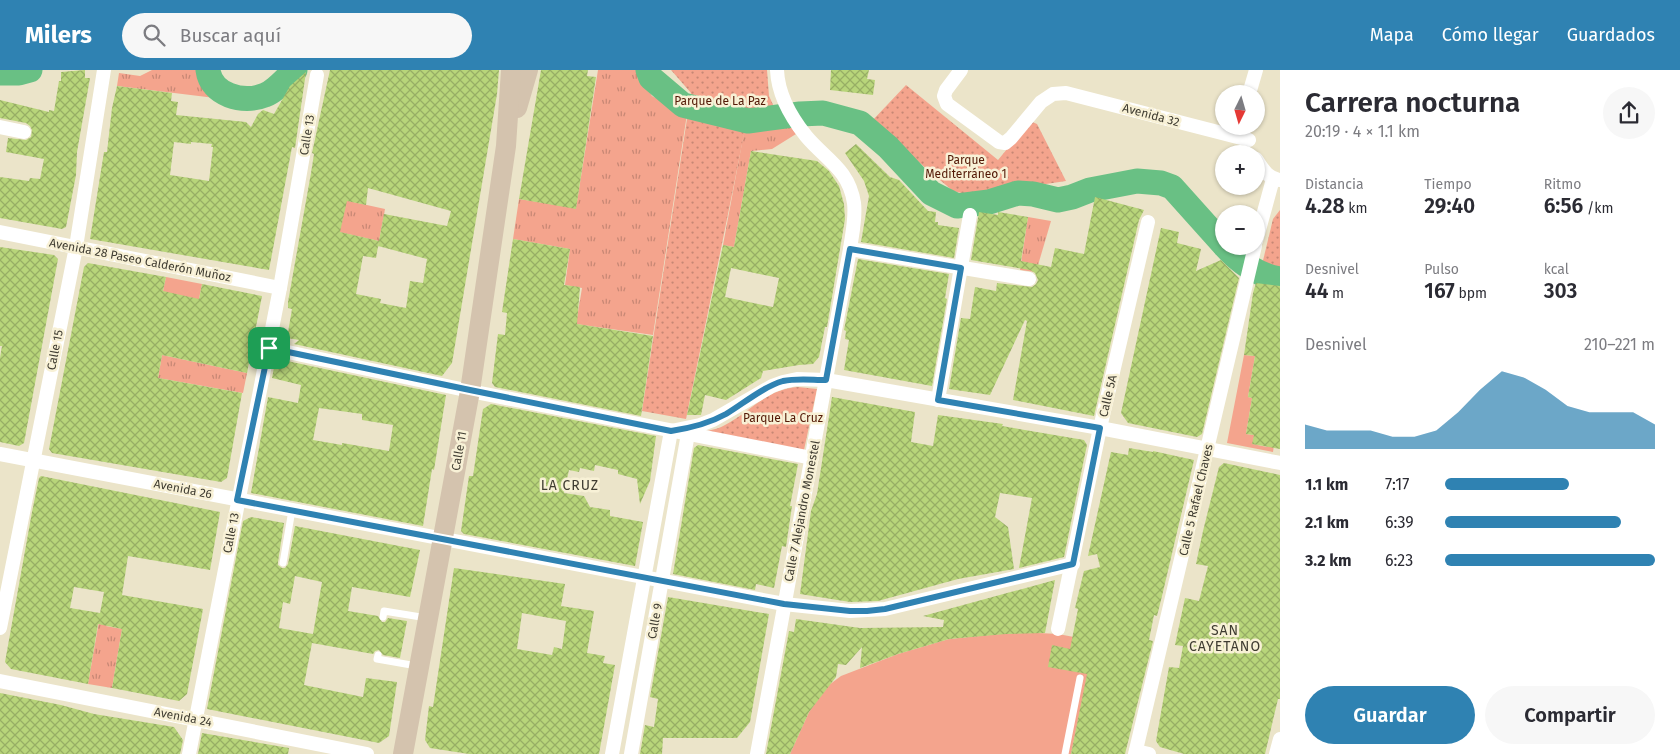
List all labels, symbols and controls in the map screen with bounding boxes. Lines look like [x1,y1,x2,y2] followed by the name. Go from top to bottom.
[122,13,472,58] search box
[25,21,92,49] text: Milers
[140,21,168,49] icon: search
[180,24,281,47] text: Buscar aquí
[1370,24,1414,46] text: Mapa
[1442,24,1539,46] text: Cómo llegar
[1567,24,1655,46] text: Guardados
[1215,85,1265,135] north arrow
[1215,85,1265,255] map controls
[1305,86,1520,119] text: Carrera nocturna
[1603,87,1655,139] button: share
[674,94,766,108] park label: Parque de La Paz
[1121,101,1181,129] street label: Avenida 32
[297,114,317,156] street label: Calle 13
[1305,122,1420,141] text: 20:19 · 4 × 1.1 km
[1215,145,1265,195] button: +
[925,153,1007,181] park label: Parque Mediterráneo 1
[1305,176,1364,193] text: Distancia
[1424,176,1472,193] text: Tiempo
[1544,176,1581,193] text: Ritmo
[1305,193,1345,219] text: 4.28
[1424,193,1475,219] text: 29:40
[1544,193,1583,219] text: 6:56
[1345,200,1367,217] text: km
[1583,200,1613,217] text: /km
[1215,205,1265,255] button: −
[48,236,232,284] street label: Avenida 28 Paseo Calderón Muñoz
[1305,261,1359,278] text: Desnivel
[1424,261,1459,278] text: Pulso
[1544,261,1569,278] text: kcal
[1305,278,1328,304] text: 44
[1424,278,1455,304] text: 167
[1544,278,1577,304] text: 303
[1328,285,1344,302] text: m
[1455,285,1487,302] text: bpm
[248,327,290,369] pin
[44,329,66,371] street label: Calle 15
[255,334,283,362] icon: arrive
[1305,335,1367,354] text: Desnivel
[1584,335,1655,354] text: 210–221 m
[1096,374,1120,418] street label: Calle 5A
[743,411,823,425] park label: Parque La Cruz
[449,430,469,472] street label: Calle 11
[781,439,823,583] street label: Calle 7 Alejandro Monestel
[1176,442,1216,557] street label: Calle 5 Rafael Chaves
[1305,475,1348,494] text: 1.1 km
[1385,475,1409,494] text: 7:17
[153,477,213,501] street label: Avenida 26
[541,477,599,494] district label: LA CRUZ
[220,512,242,554] street label: Calle 13
[1305,513,1349,532] text: 2.1 km
[1385,513,1414,532] text: 6:39
[1305,551,1352,570] text: 3.2 km
[1385,551,1413,570] text: 6:23
[645,602,665,640] street label: Calle 9
[1189,622,1261,655] district label: SAN CAYETANO
[1305,686,1475,744] button: Guardar
[1485,686,1655,744] button: Compartir
[153,705,214,730] street label: Avenida 24

